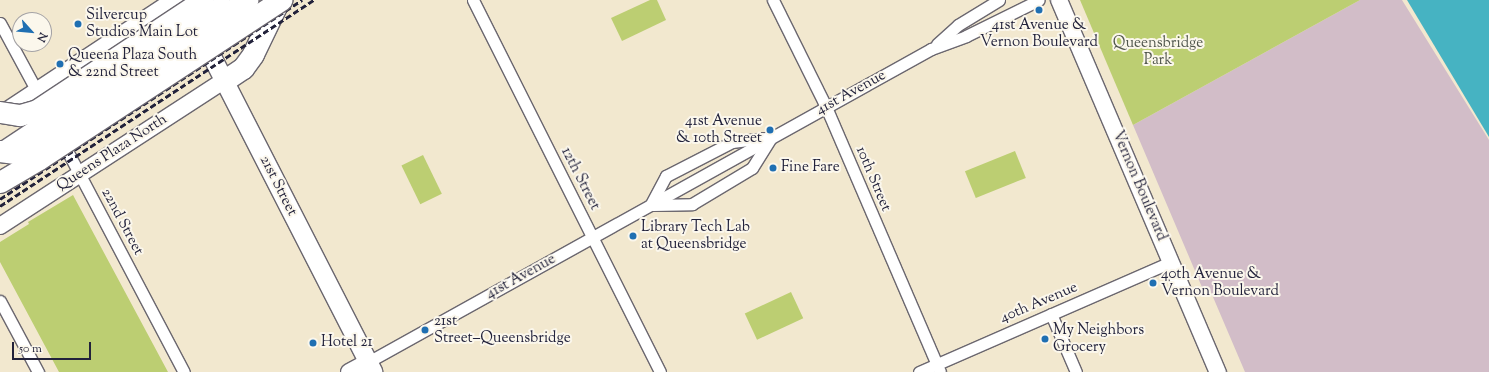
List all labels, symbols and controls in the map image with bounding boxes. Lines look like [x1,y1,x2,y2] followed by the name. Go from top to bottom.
[1034,5,1044,15] marker: 41st Avenue & Vernon Boulevard
[86,6,198,41] place label: Silvercup Studios Main Lot
[12,12,52,52] north arrow
[980,16,1098,51] place label: 41st Avenue & Vernon Boulevard
[73,19,83,29] marker: Silvercup Studios Main Lot
[33,29,51,45] text: N
[1113,34,1203,69] park label: Queensbridge Park
[68,46,197,81] place label: Queena Plaza South & 22nd Street
[55,59,65,69] marker: Queena Plaza South & 22nd Street
[813,66,889,120] street label: 41st Avenue
[53,111,171,195] street label: Queens Plaza North
[676,112,762,147] place label: 41st Avenue & 10th Street
[765,125,775,135] marker: 41st Avenue & 10th Street
[1108,128,1170,244] street label: Vernon Boulevard
[851,144,895,214] street label: 10th Street
[557,145,603,213] street label: 12th Street
[255,153,301,219] street label: 21st Street
[781,159,840,177] place label: Fine Fare
[768,163,778,173] marker: Fine Fare
[97,185,147,259] street label: 22nd Street
[641,218,750,253] place label: Library Tech Lab at Queensbridge
[628,231,638,241] marker: Library Tech Lab at Queensbridge
[483,250,559,304] street label: 41st Avenue
[1161,265,1279,300] place label: 40th Avenue & Vernon Boulevard
[1148,278,1158,288] marker: 40th Avenue & Vernon Boulevard
[997,279,1081,327] street label: 40th Avenue
[434,312,571,347] place label: 21st Street–Queensbridge
[1053,321,1144,356] place label: My Neighbors Grocery
[419,324,431,336] marker: 21st Street–Queensbridge
[14,334,93,360] scale bar
[321,334,373,352] place label: Hotel 21
[1040,334,1050,344] marker: My Neighbors Grocery
[308,338,318,348] marker: Hotel 21
[19,340,42,358] text: 50 m

